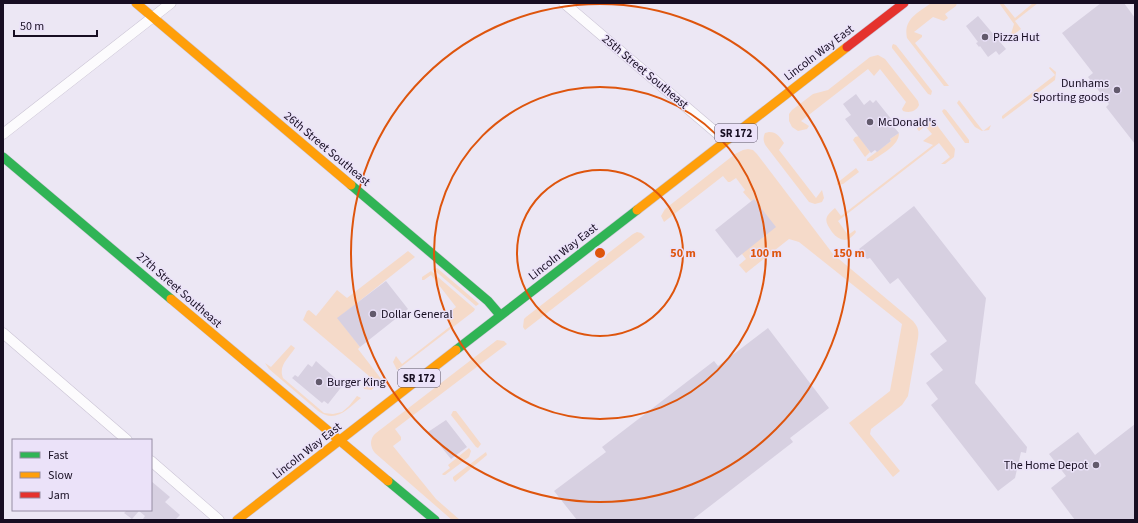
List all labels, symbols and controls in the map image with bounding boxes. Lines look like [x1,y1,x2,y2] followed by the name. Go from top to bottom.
[14,12,97,38] scale bar
[20,18,44,35] text: 50 m
[780,21,858,85] street label: Lincoln Way East
[993,29,1040,46] place label: Pizza Hut
[598,31,692,113] street label: 25th Street Southeast
[980,32,990,42] marker: Pizza Hut
[1033,75,1109,106] place label: Dunhams Sporting goods
[1112,85,1122,95] marker: Dunhams Sporting goods
[280,108,374,190] street label: 26th Street Southeast
[878,114,936,131] place label: McDonald's
[865,117,875,127] marker: McDonald's
[715,124,757,142] road number: SR 172
[525,220,601,284] street label: Lincoln Way East
[670,245,696,262] text: 50 m
[750,245,782,262] text: 100 m
[833,245,865,262] text: 150 m
[593,246,607,260] centre of rings
[133,248,225,332] street label: 27th Street Southeast
[381,306,452,323] place label: Dollar General
[368,309,378,319] marker: Dollar General
[398,369,440,387] road number: SR 172
[327,374,386,391] place label: Burger King
[314,377,324,387] marker: Burger King
[269,419,345,483] street label: Lincoln Way East
[12,439,152,511] legend
[48,447,68,464] text: Fast
[1004,457,1088,474] place label: The Home Depot
[1091,460,1101,470] marker: The Home Depot
[48,467,73,484] text: Slow
[48,487,70,504] text: Jam

